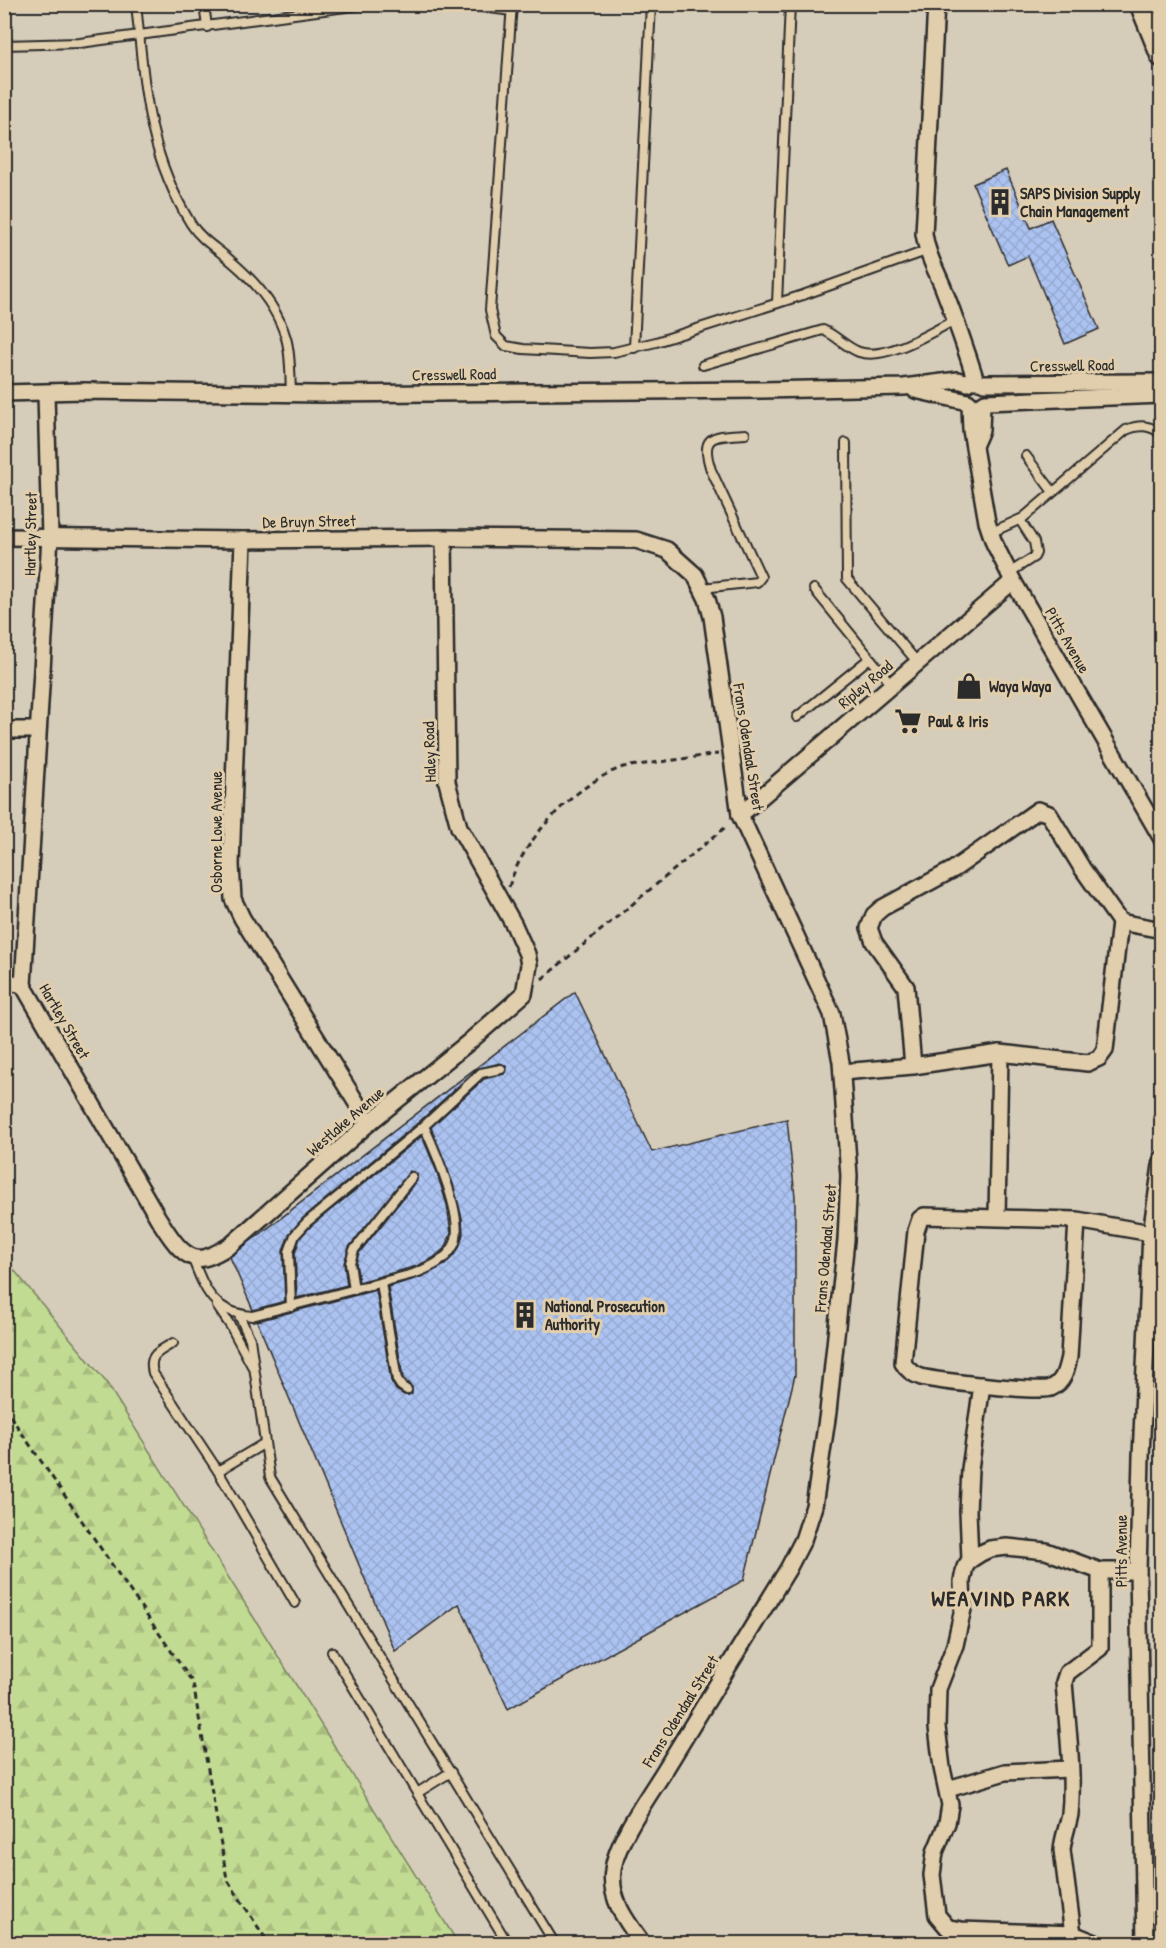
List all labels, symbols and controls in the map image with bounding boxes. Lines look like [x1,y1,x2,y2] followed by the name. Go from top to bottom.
[1020,182,1141,223] place label: SAPS Division Supply Chain Management
[985,187,1015,217] building icon: SAPS Division Supply Chain Management
[1030,353,1114,377] street label: Cresswell Road
[412,362,496,386] street label: Cresswell Road
[18,491,42,576] street label: Hartley Street
[262,509,356,533] street label: De Bruyn Street
[1040,603,1096,678] street label: Pitts Avenue
[833,655,897,713] street label: Ripley Road
[954,671,984,701] shop icon: Waya Waya
[989,675,1052,698] place label: Waya Waya
[728,681,770,813] street label: Frans Odendaal Street
[893,706,923,736] supermarket icon: Paul & Iris
[928,710,989,732] place label: Paul & Iris
[417,721,441,783] street label: Haley Road
[205,770,227,893] street label: Osborne Lowe Avenue
[35,979,96,1063] street label: Hartley Street
[302,1081,389,1161] street label: Westlake Avenue
[808,1183,842,1314] street label: Frans Odendaal Street
[545,1295,665,1336] place label: National Prosecution Authority
[510,1300,540,1330] building icon: National Prosecution Authority
[1110,1514,1132,1587] street label: Pitts Avenue
[931,1583,1071,1613] district label: WEAVIND PARK
[636,1650,724,1772] street label: Frans Odendaal Street

